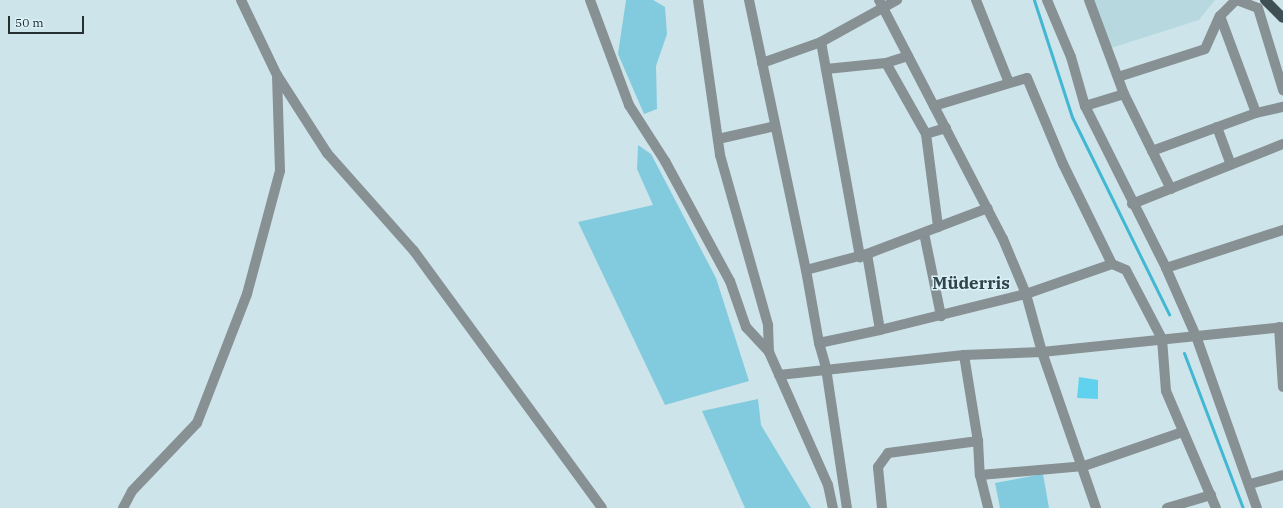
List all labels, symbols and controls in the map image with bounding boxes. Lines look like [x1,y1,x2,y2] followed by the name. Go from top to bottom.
[10,8,86,34] scale bar
[15,15,44,30] text: 50 m
[932,274,1010,294] district label: Müderris

